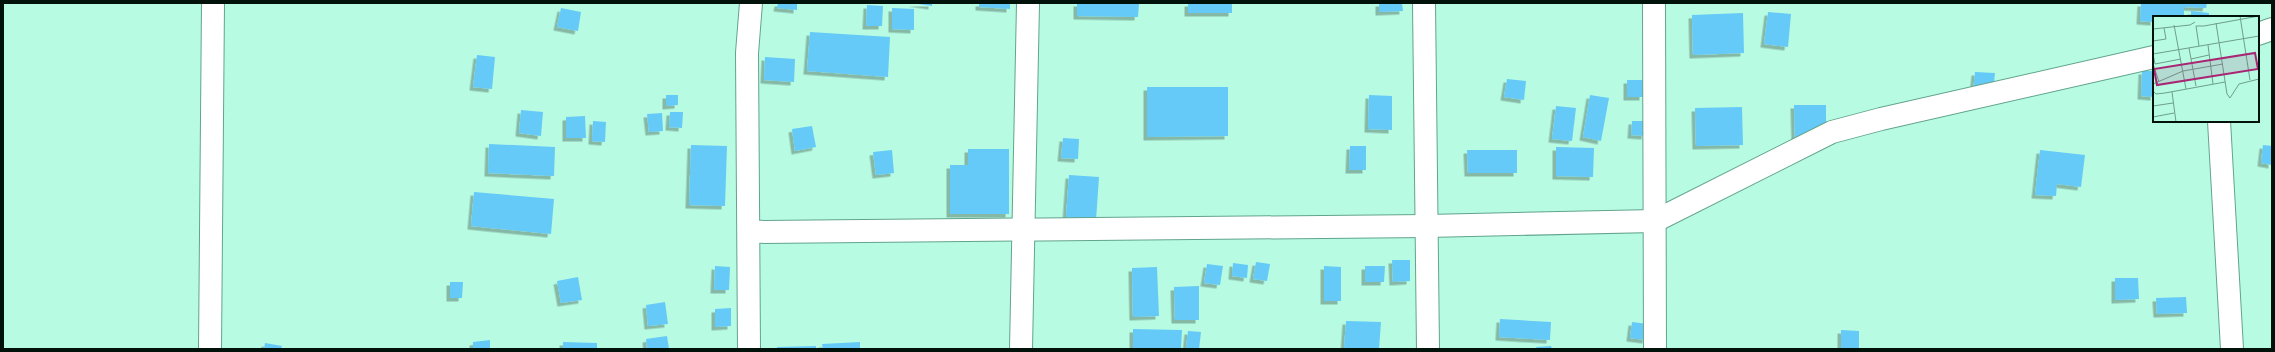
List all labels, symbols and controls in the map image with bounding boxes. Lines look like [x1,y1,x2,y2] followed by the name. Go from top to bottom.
[2153,16,2259,122] inset map

